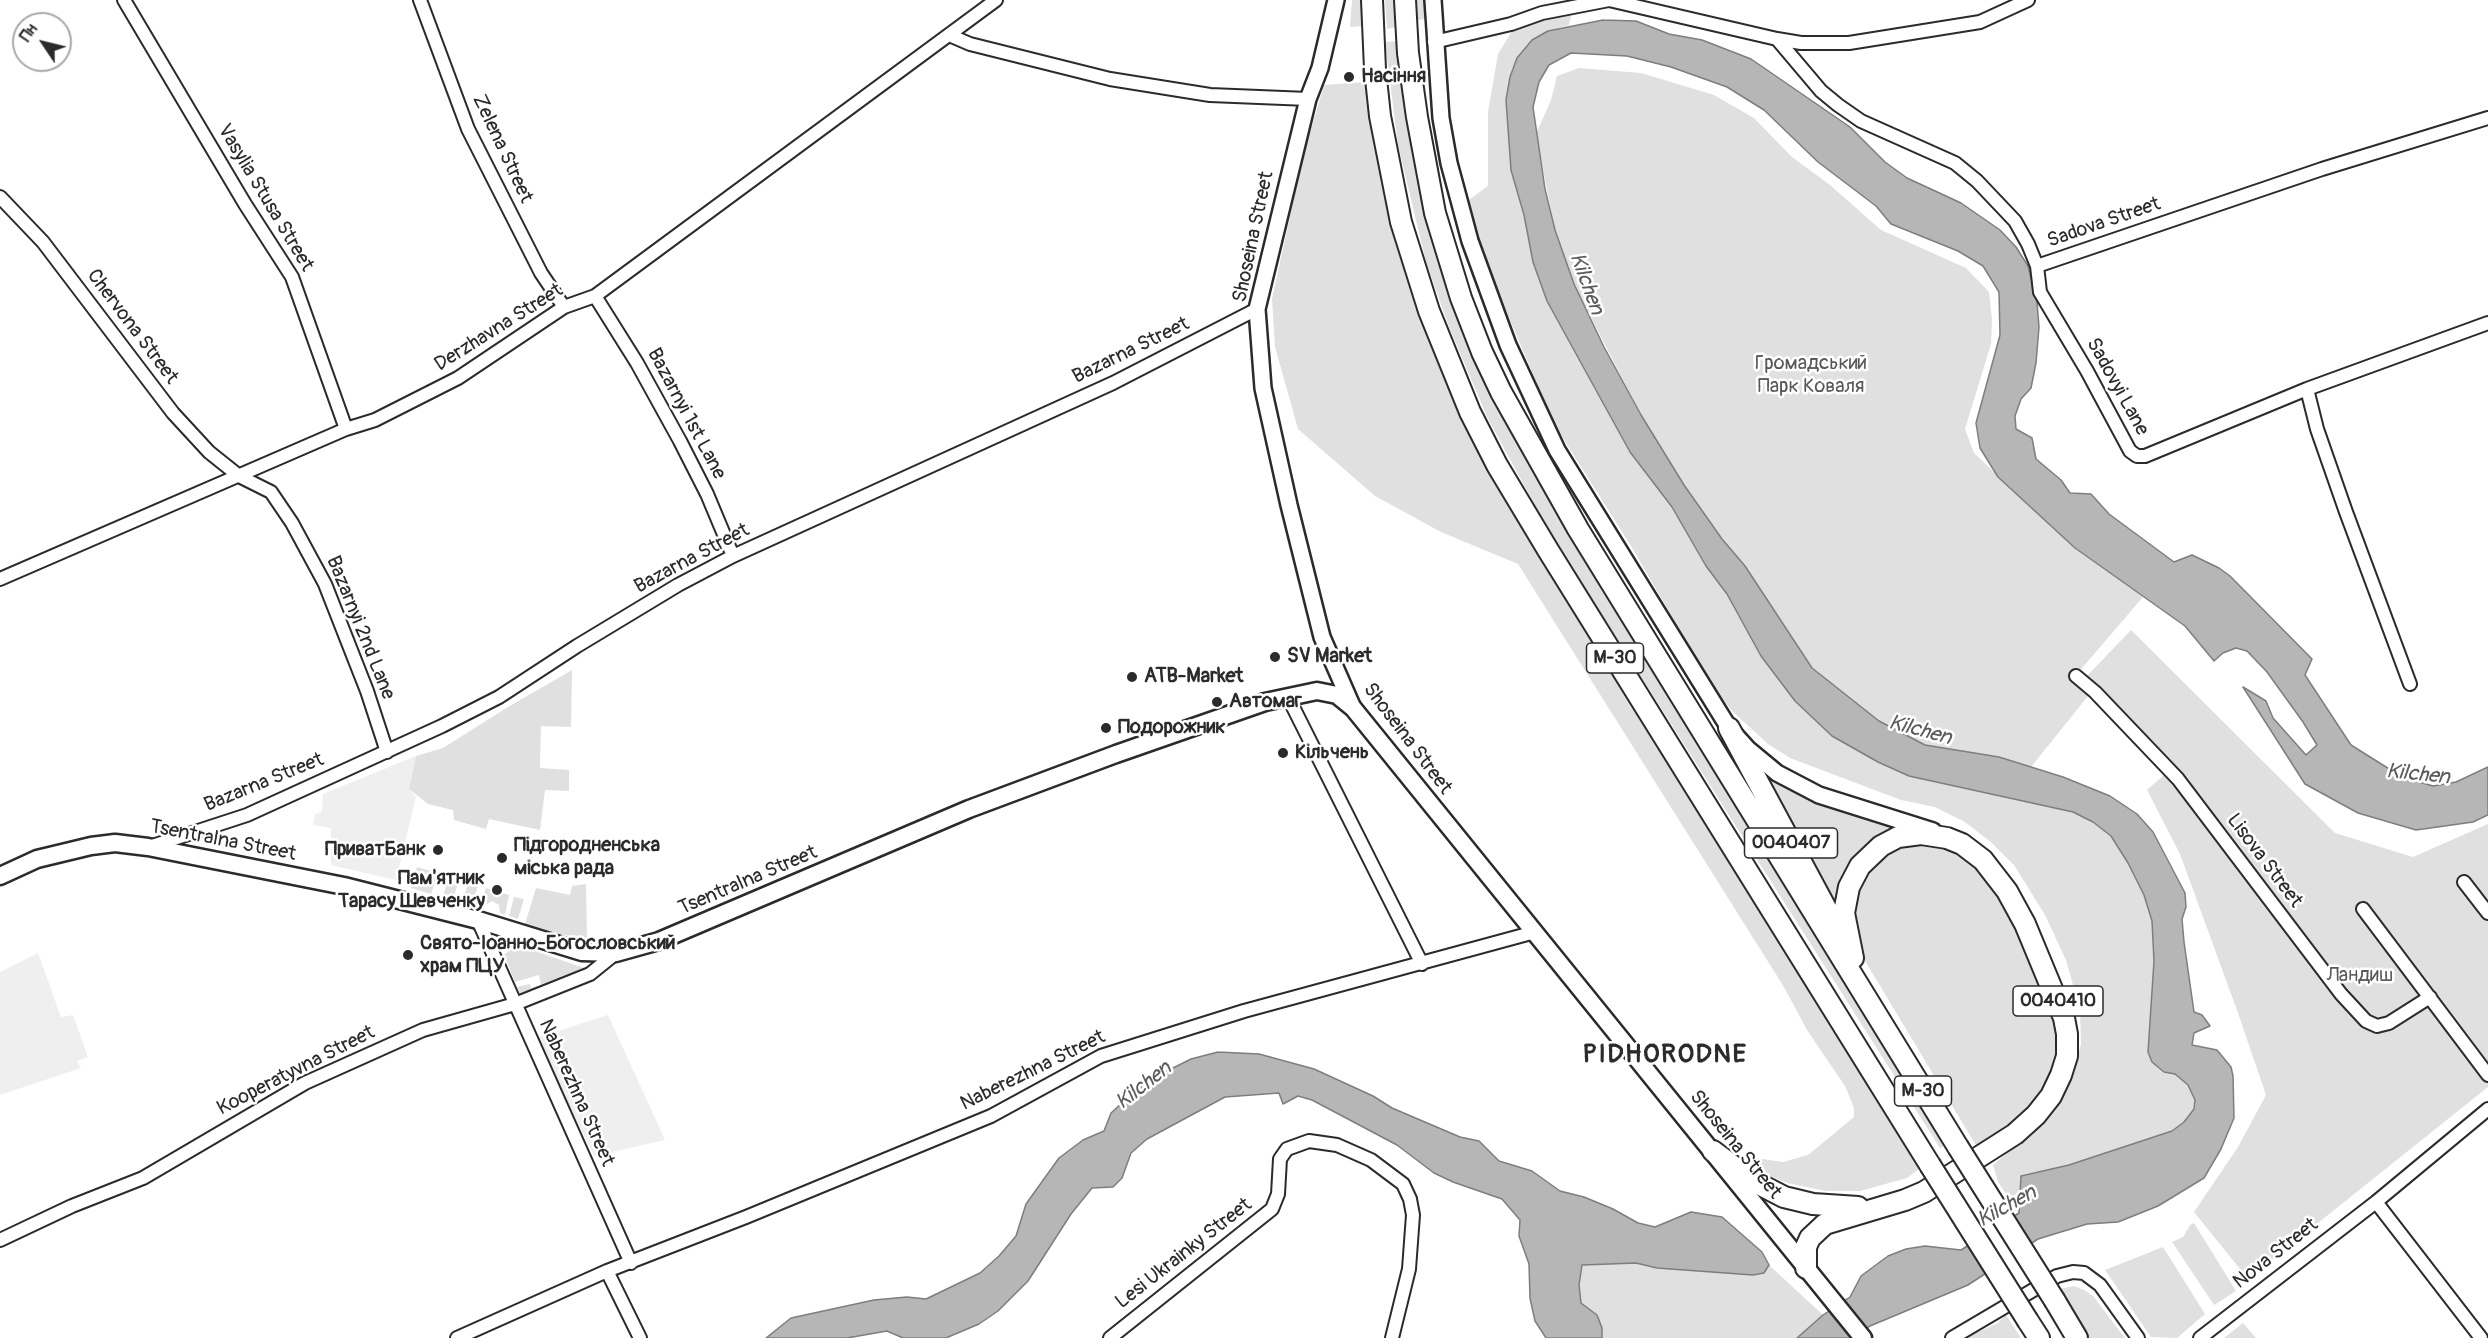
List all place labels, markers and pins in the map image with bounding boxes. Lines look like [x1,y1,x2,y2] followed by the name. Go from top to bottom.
[1361,65,1426,89] place label: Насіння
[1342,70,1356,84] marker: Насіння
[1287,645,1372,669] place label: SV Market
[1268,650,1282,664] marker: SV Market
[1144,665,1243,689] place label: ATB-Market
[1125,670,1139,684] marker: ATB-Market
[1229,690,1302,714] place label: Автомаг
[1210,695,1224,709] marker: Автомаг
[1118,716,1226,740] place label: Подорожник
[1099,721,1113,735] marker: Подорожник
[1295,741,1369,765] place label: Кільчень
[1276,746,1290,760] marker: Кільчень
[514,834,660,881] place label: Підгородненська міська рада
[325,838,426,862] place label: ПриватБанк
[431,843,445,857] marker: ПриватБанк
[495,851,509,865] marker: Підгородненська міська рада
[338,867,485,914] place label: Пам'ятник Тарасу Шевченку
[490,883,504,897] marker: Пам'ятник Тарасу Шевченку
[420,932,675,979] place label: Свято-Іоанно-Богословський храм ПЦУ
[401,948,415,962] marker: Свято-Іоанно-Богословський храм ПЦУ

